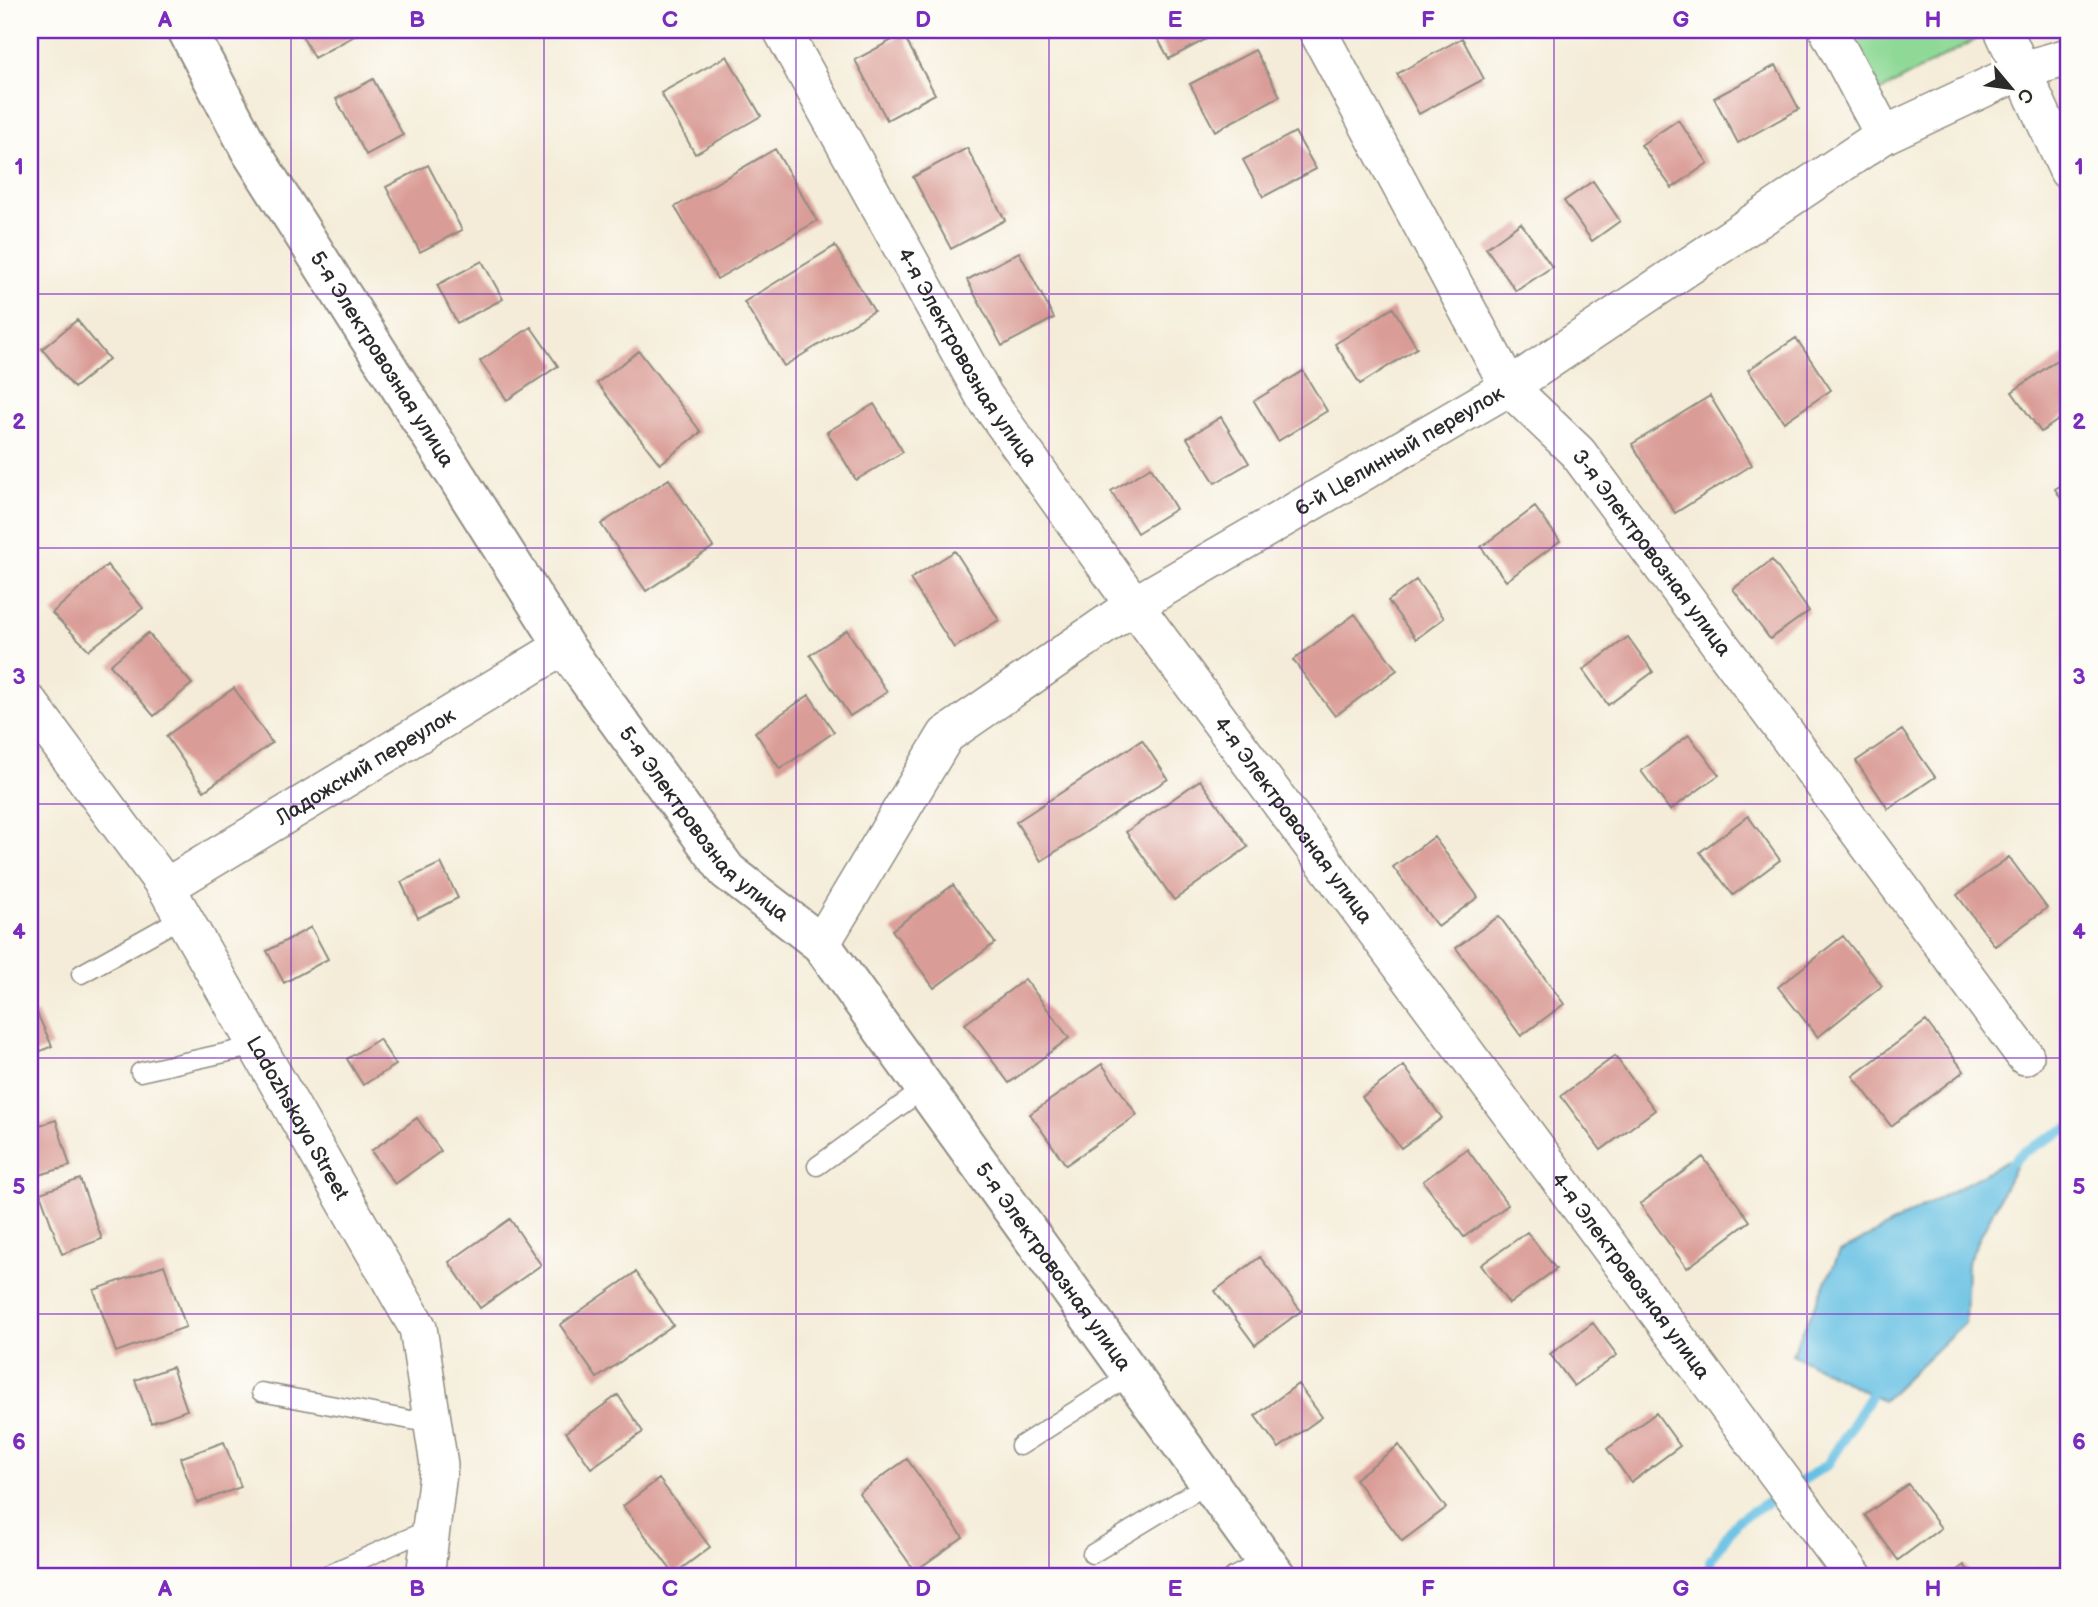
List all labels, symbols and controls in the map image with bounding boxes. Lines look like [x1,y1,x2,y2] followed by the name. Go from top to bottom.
[157,6,173,34] text: A
[409,6,425,34] text: B
[662,6,678,34] text: C
[915,6,931,34] text: D
[1168,6,1183,34] text: E
[1421,6,1435,34] text: F
[1673,6,1690,34] text: G
[1924,6,1942,34] text: H
[1976,52,2046,122] north arrow
[2011,84,2038,107] text: С
[14,153,24,181] text: 1
[2074,153,2084,181] text: 1
[892,243,1043,472] street label: 4-я Электровозная улица
[305,247,460,472] street label: 5-я Электровозная улица
[1290,380,1508,521] street label: 6-й Целинный переулок
[12,408,26,436] text: 2
[2072,408,2086,436] text: 2
[1567,444,1737,662] street label: 3-я Электровозная улица
[12,663,26,691] text: 3
[2072,663,2086,691] text: 3
[270,702,460,831] street label: Ладожский переулок
[1209,712,1378,929] street label: 4-я Электровозная улица
[614,721,794,927] street label: 5-я Электровозная улица
[12,918,26,946] text: 4
[2072,918,2086,946] text: 4
[241,1032,355,1205] street label: Ladozhskaya Street
[970,1158,1137,1376] street label: 5-я Электровозная улица
[1546,1167,1716,1385] street label: 4-я Электровозная улица
[12,1173,26,1201] text: 5
[2072,1173,2086,1201] text: 5
[12,1428,26,1456] text: 6
[2072,1428,2086,1456] text: 6
[157,1575,173,1603] text: A
[409,1575,425,1603] text: B
[662,1575,678,1603] text: C
[915,1575,931,1603] text: D
[1168,1575,1183,1603] text: E
[1421,1575,1435,1603] text: F
[1673,1575,1690,1603] text: G
[1924,1575,1942,1603] text: H

